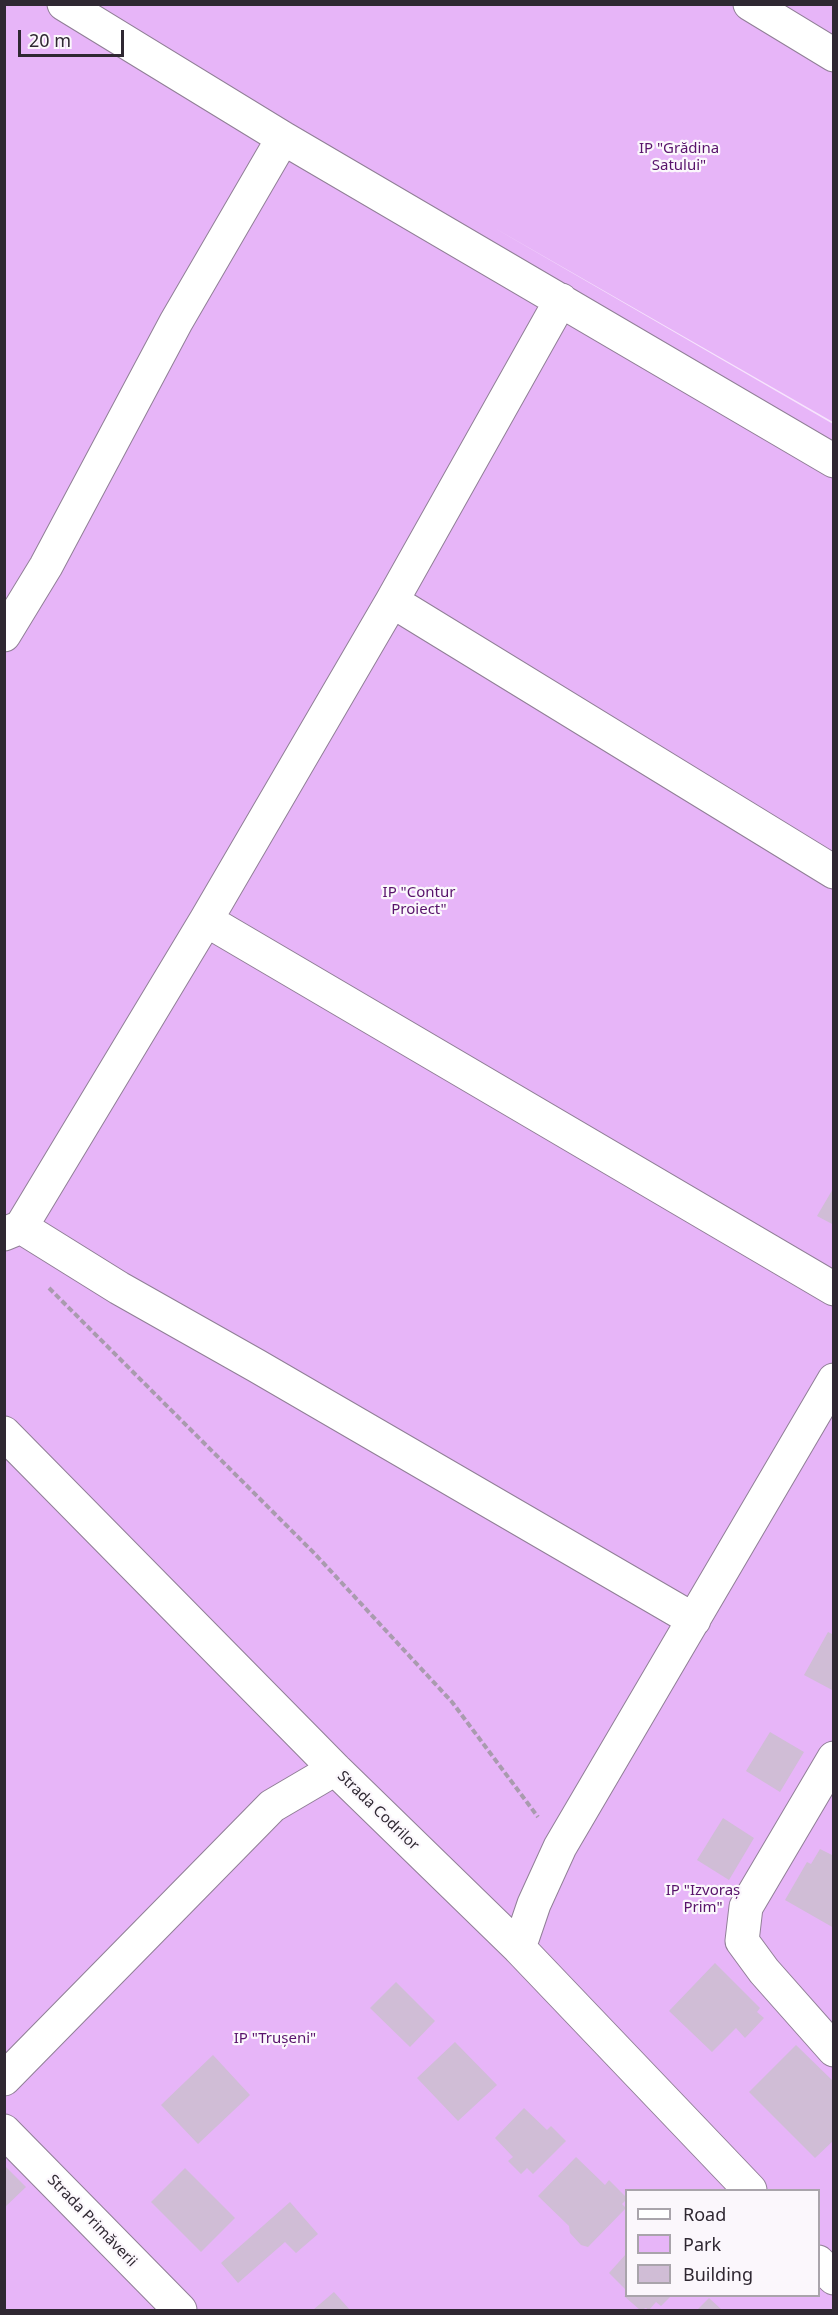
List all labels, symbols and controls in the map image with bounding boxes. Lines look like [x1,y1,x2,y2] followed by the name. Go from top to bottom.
[21,18,128,56] scale bar
[29,28,71,52] text: 20 m
[639,140,719,175] park label: IP "Grădina Satului"
[383,884,455,919] park label: IP "Contur Proiect"
[333,1768,423,1854] street label: Strada Codrilor
[666,1882,740,1917] park label: IP "Izvoraș Prim"
[234,2030,316,2048] park label: IP "Trușeni"
[43,2171,141,2271] street label: Strada Primăverii
[625,2189,820,2297] legend
[683,2202,726,2226] text: Road
[683,2232,721,2256] text: Park
[683,2262,753,2286] text: Building

